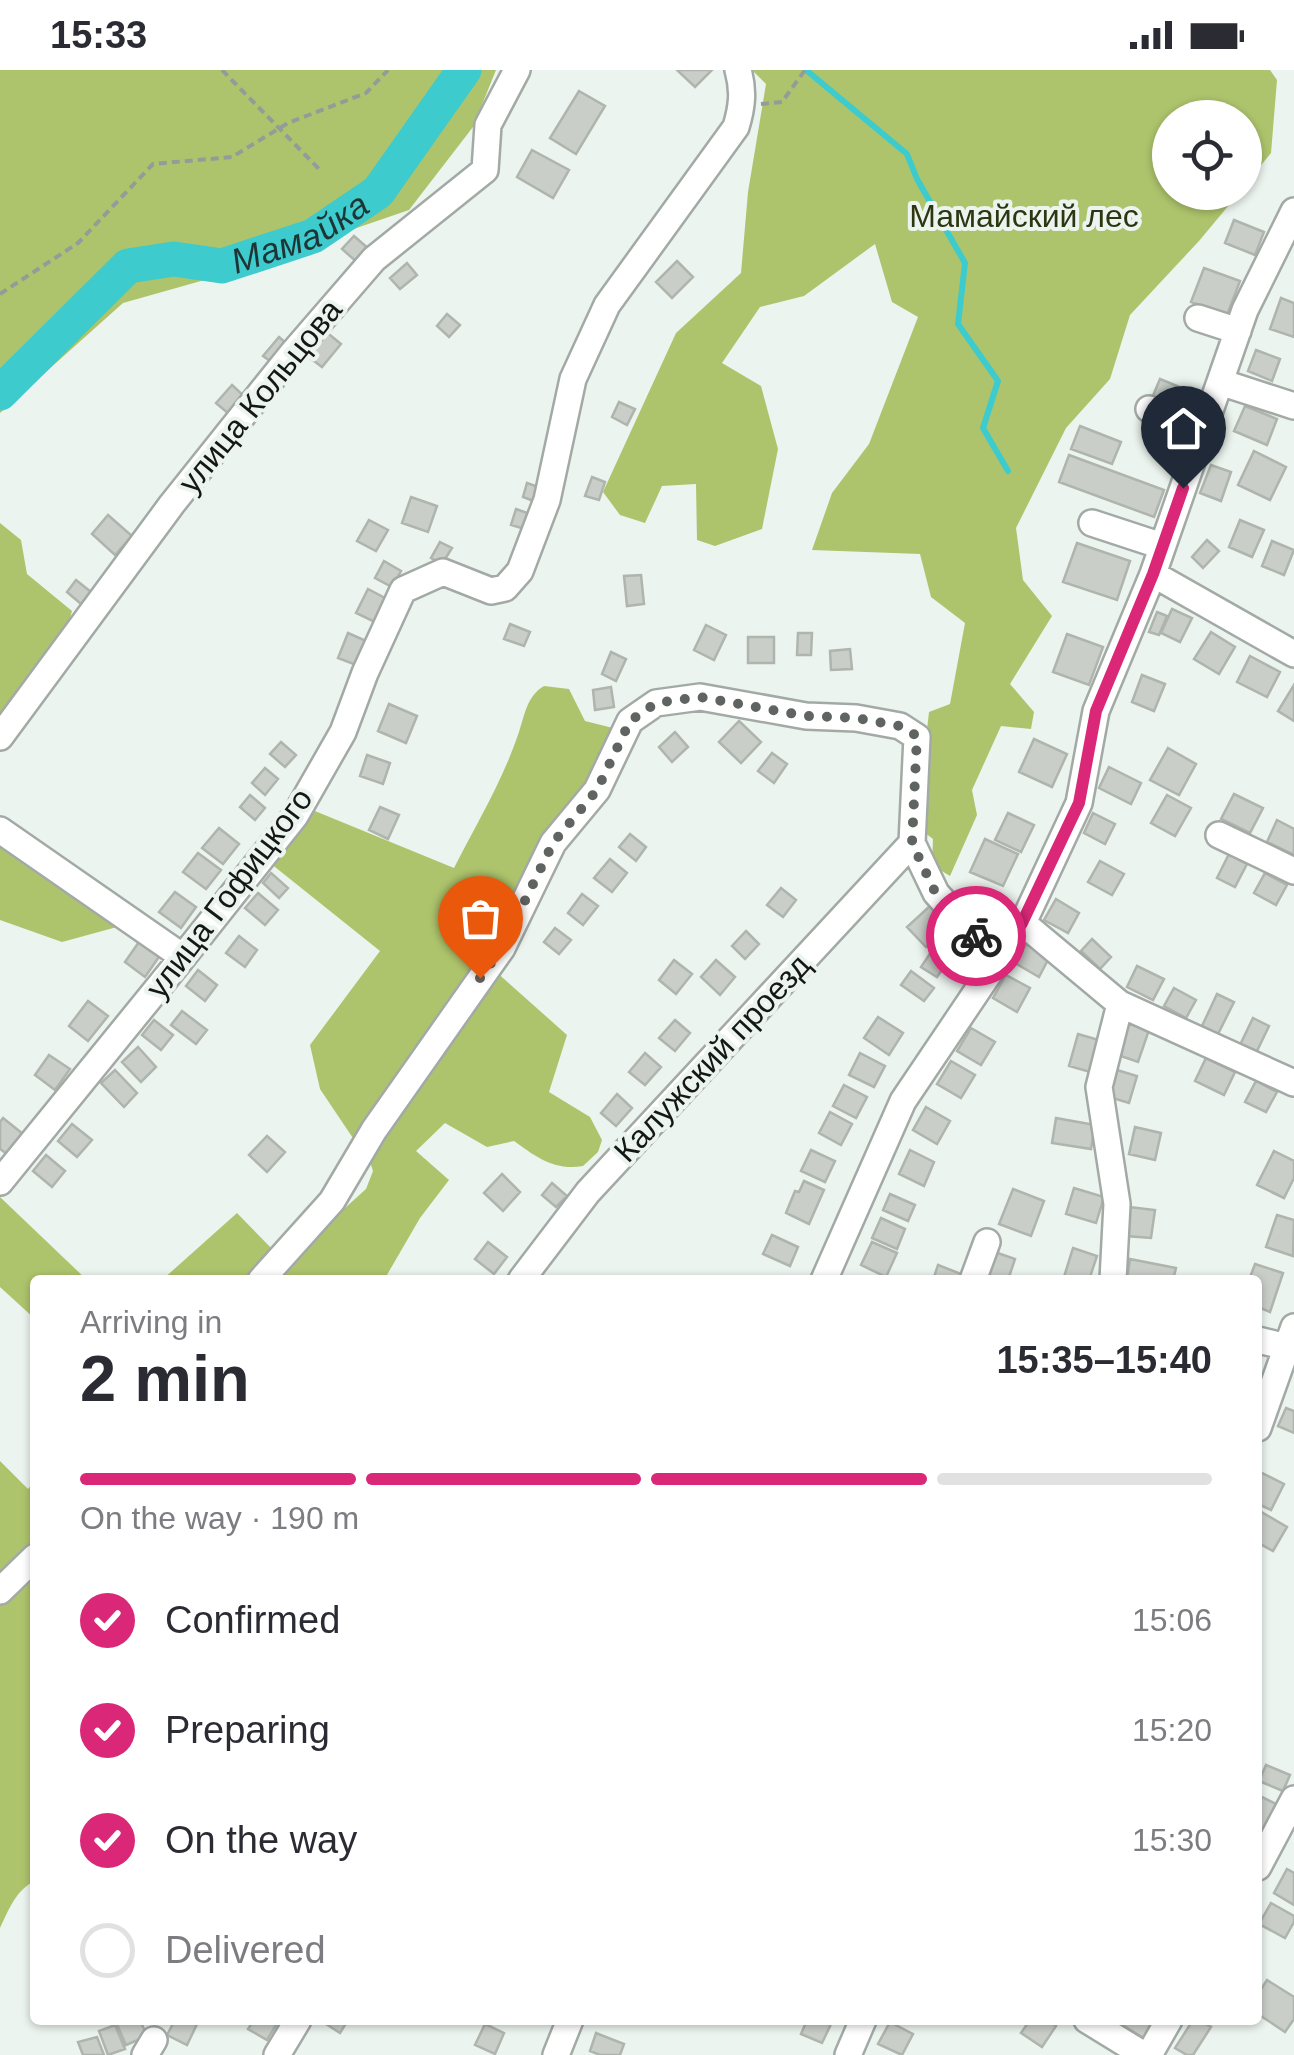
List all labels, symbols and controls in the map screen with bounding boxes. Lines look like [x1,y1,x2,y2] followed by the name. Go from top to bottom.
[50,14,147,56] text: 15:33
[1152,100,1262,210] map controls
[1152,100,1262,210] button: locate
[226,184,376,281] water label: Мамайка
[909,198,1139,234] park label: Мамайский лес
[171,292,349,500] street label: улица Кольцова
[1141,386,1226,489] pin
[1156,401,1211,456] icon: home
[138,781,320,1005] street label: улица Гофицкого
[438,876,523,979] pin
[926,886,1026,986] courier
[453,891,508,946] icon: bag
[949,909,1004,964] icon: bike
[607,947,818,1169] street label: Калужский проезд
[80,1304,222,1340] text: Arriving in
[996,1339,1212,1381] text: 15:35–15:40
[80,1342,250,1415] text: 2 min
[80,1500,359,1536] text: On the way · 190 m
[80,1593,135,1648] icon: check
[165,1599,340,1641] text: Confirmed
[1132,1602,1212,1638] text: 15:06
[80,1703,135,1758] icon: check
[165,1709,330,1751] text: Preparing
[1132,1712,1212,1748] text: 15:20
[80,1813,135,1868] icon: check
[165,1819,357,1861] text: On the way
[1132,1822,1212,1858] text: 15:30
[165,1929,326,1971] text: Delivered

